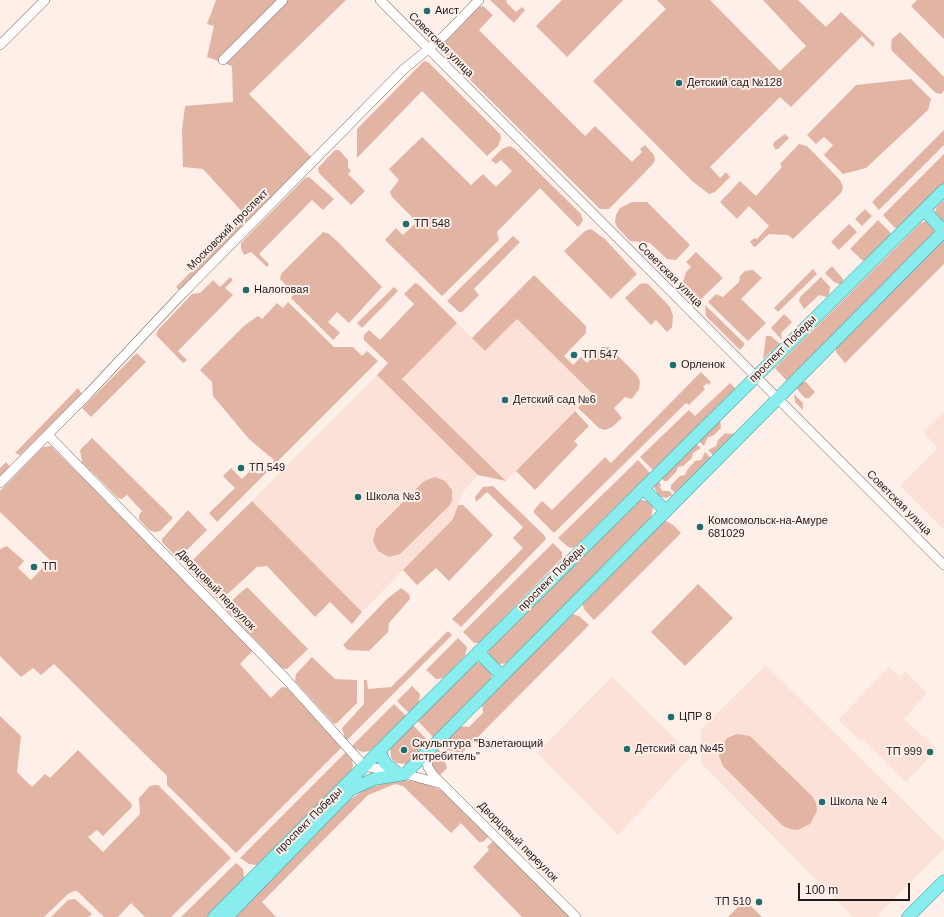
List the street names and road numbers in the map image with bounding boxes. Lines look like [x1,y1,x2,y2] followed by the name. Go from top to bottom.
[406,10,476,80] street label: Советская улица
[185,187,271,273] street label: Московский проспект
[635,240,705,310] street label: Советская улица
[747,313,819,385] street label: проспект Победы
[864,468,934,538] street label: Советская улица
[516,542,588,614] street label: проспект Победы
[174,547,258,633] street label: Дворцовый переулок
[273,785,345,857] street label: проспект Победы
[475,799,561,885] street label: Дворцовый переулок

